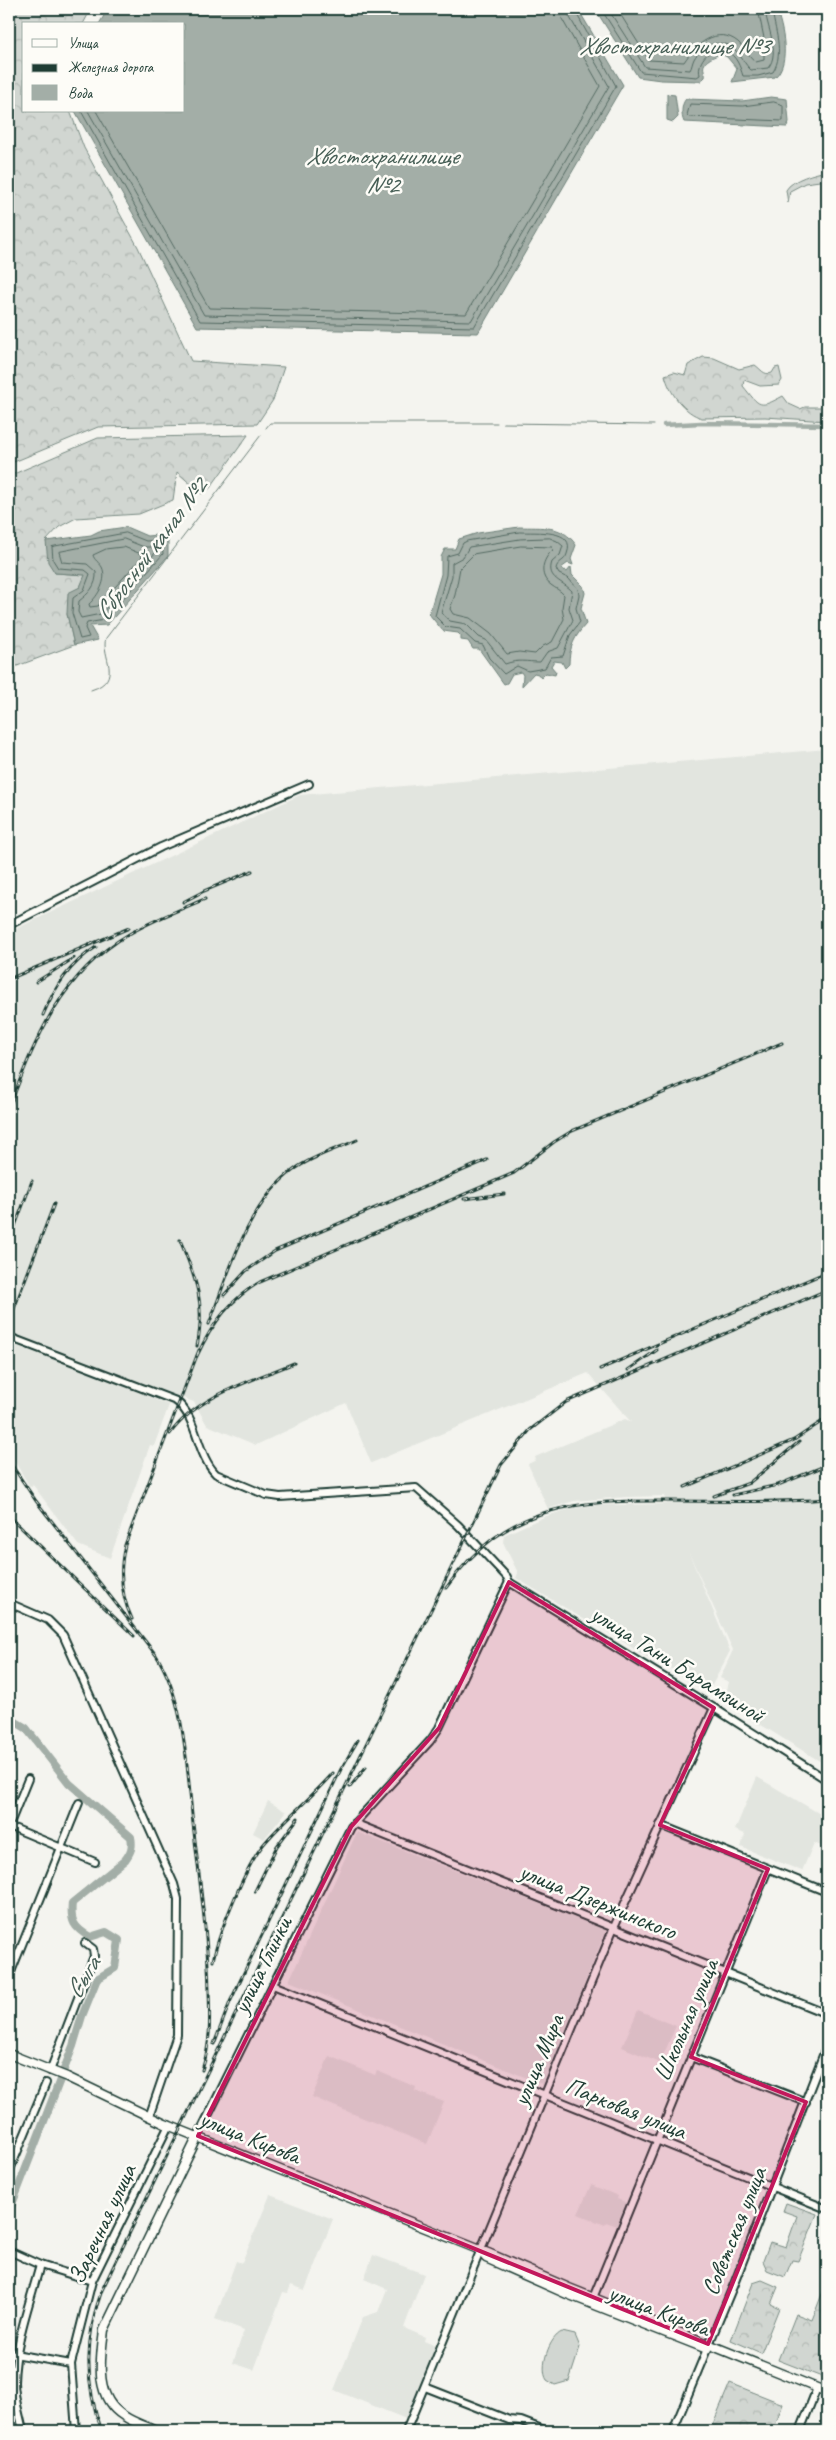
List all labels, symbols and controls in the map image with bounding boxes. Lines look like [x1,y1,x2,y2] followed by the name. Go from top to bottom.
[22,22,185,112] legend
[579,30,774,62] water label: Хвостохранилище №3
[68,34,99,53] text: Улица
[68,58,155,77] text: Железная дорога
[68,84,93,103] text: Вода
[306,140,462,201] water label: Хвостохранилище №2
[87,469,217,627] water label: Сбросной канал №2
[584,1597,772,1731] street label: улица Тани Барамзиной
[513,1855,682,1947] street label: улица Дзержинского
[225,1910,299,2020] street label: улица Глинки
[58,1949,109,2004] water label: Сыга
[647,1953,726,2085] street label: Школьная улица
[505,2008,571,2112] street label: улица Мира
[561,2070,692,2146] street label: Парковая улица
[193,2103,307,2172] street label: улица Кирова
[61,2158,143,2289] street label: Заречная улица
[695,2161,774,2299] street label: Советская улица
[602,2276,716,2344] street label: улица Кирова

